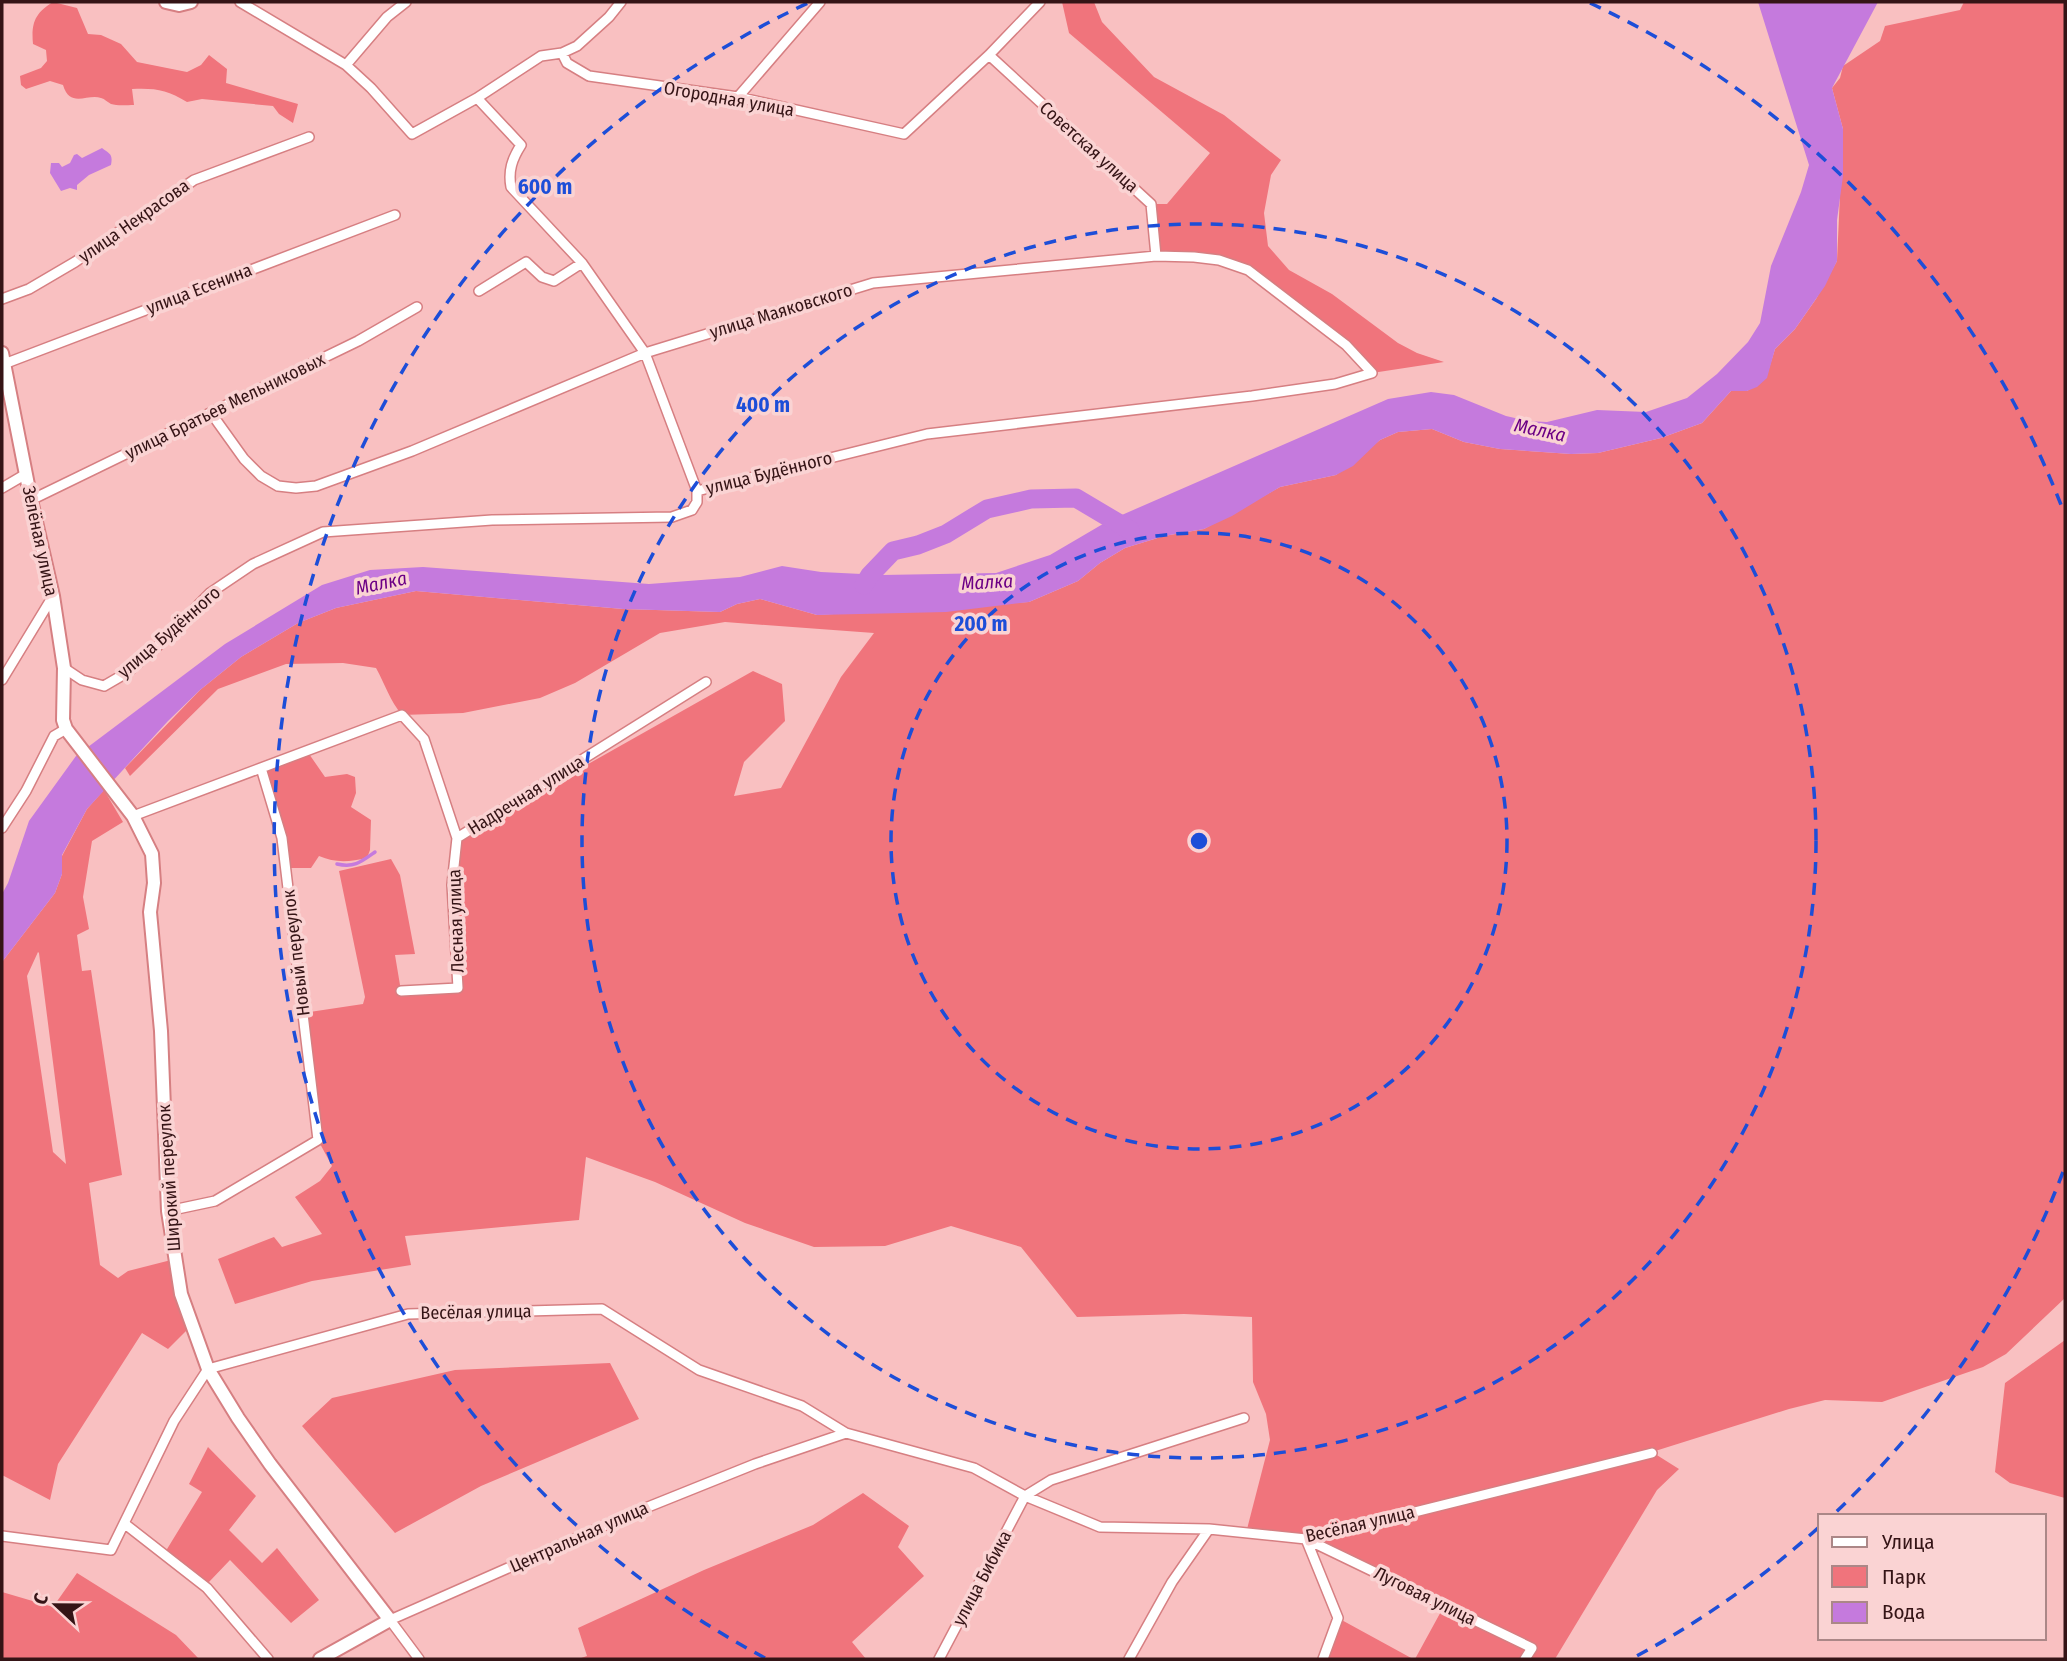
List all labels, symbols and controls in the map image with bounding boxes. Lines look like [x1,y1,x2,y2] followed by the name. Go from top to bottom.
[662,77,796,121] street label: Огородная улица
[1035,97,1143,197] street label: Советская улица
[518,174,572,200] text: 600 m
[74,175,194,267] street label: улица Некрасова
[143,259,255,319] street label: улица Есенина
[707,279,855,343] street label: улица Маяковского
[122,348,329,464] street label: улица Братьев Мельниковых
[736,392,790,418] text: 400 m
[1512,413,1568,447] water label: Малка
[704,447,834,499] street label: улица Будённого
[18,484,62,598] street label: Зелёная улица
[353,566,409,600] water label: Малка
[960,569,1014,595] water label: Малка
[113,581,225,683] street label: улица Будённого
[953,611,1008,637] text: 200 m
[464,750,588,840] street label: Надречная улица
[1187,829,1211,853] centre of rings
[443,869,469,973] street label: Лесная улица
[277,888,315,1017] street label: Новый переулок
[153,1103,185,1252] street label: Широкий переулок
[420,1300,532,1324] street label: Весёлая улица
[506,1497,652,1577] street label: Центральная улица
[1303,1501,1417,1547] street label: Весёлая улица
[1818,1514,2046,1640] legend
[948,1527,1016,1629] street label: улица Бибика
[1881,1529,1935,1555] text: Улица
[1370,1562,1480,1630] street label: Луговая улица
[1882,1564,1926,1590] text: Парк
[21,1570,91,1640] north arrow
[28,1590,53,1608] text: С
[1882,1599,1925,1625] text: Вода

